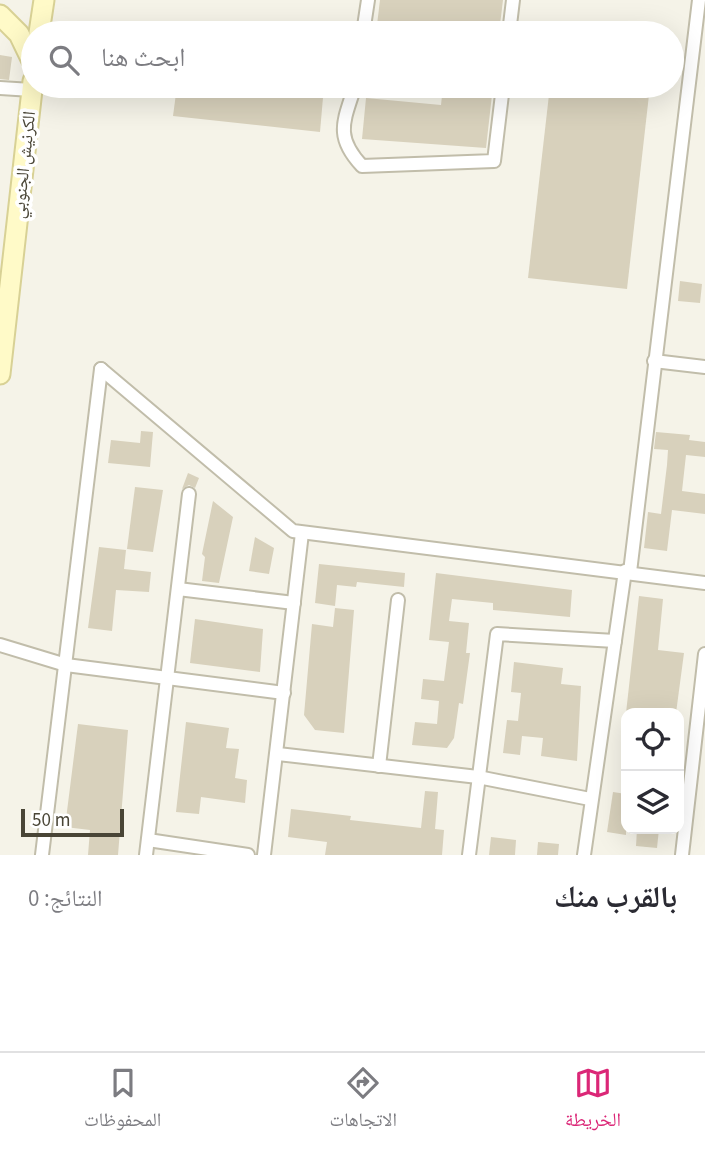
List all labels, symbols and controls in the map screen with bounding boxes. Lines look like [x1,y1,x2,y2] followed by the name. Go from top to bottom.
[21,21,684,98] search box
[101,39,185,76] text: ابحث هنا
[45,41,83,79] icon: search
[6,110,44,220] street label: الكرنيش الجنوبي
[621,708,684,834] map controls
[621,708,684,771] button: locate
[621,771,684,834] button: layers
[21,806,124,838] scale bar
[32,807,70,834] text: 50 m
[554,876,677,919] text: بالقرب منك
[28,882,103,915] text: النتائج: 0
[84,1064,161,1138] tab: المحفوظات
[329,1064,397,1138] tab: الاتجاهات
[565,1064,621,1138] tab: الخريطة

